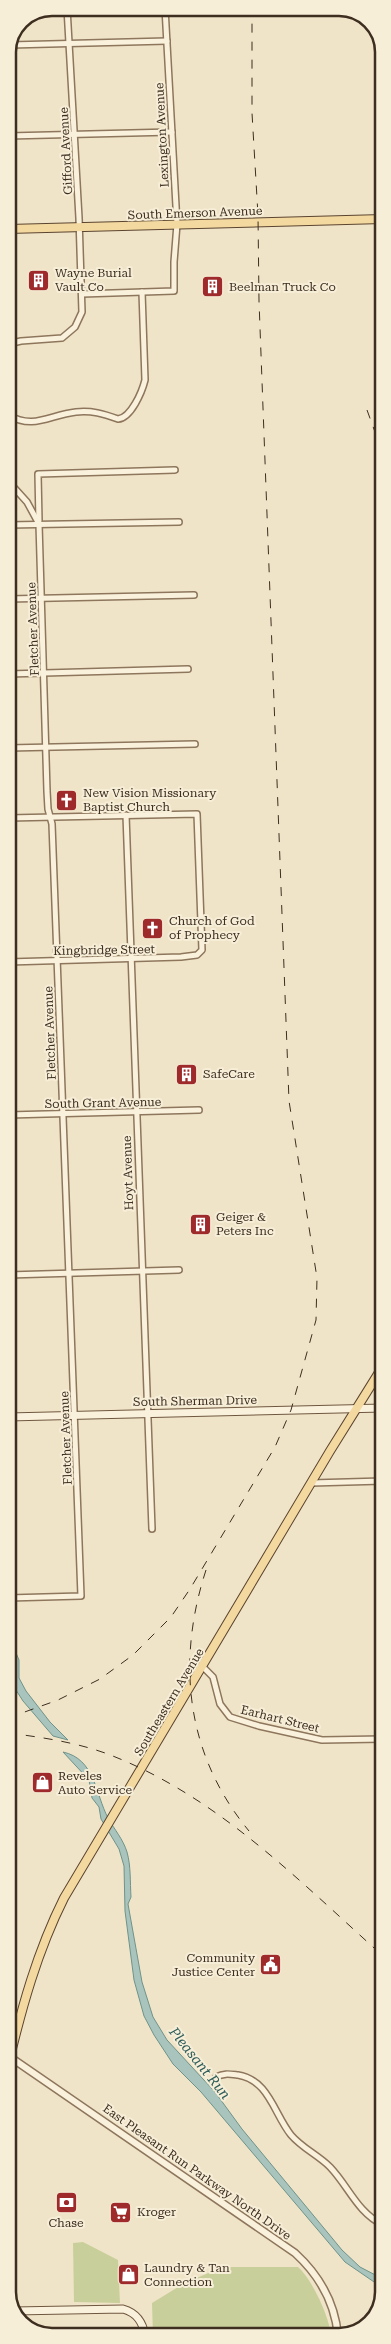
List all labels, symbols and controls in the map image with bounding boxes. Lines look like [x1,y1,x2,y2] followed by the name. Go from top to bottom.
[152,82,172,188] street label: Lexington Avenue
[57,106,75,195] street label: Gifford Avenue
[127,204,263,222] street label: South Emerson Avenue
[55,266,132,294] place label: Wayne Burial Vault Co
[27,268,51,292] building icon: Wayne Burial Vault Co
[201,275,225,299] building icon: Beelman Truck Co
[229,280,336,294] place label: Beelman Truck Co
[24,581,42,676] street label: Fletcher Avenue
[83,786,217,814] place label: New Vision Missionary Baptist Church
[55,788,79,812] church icon: New Vision Missionary Baptist Church
[169,914,255,942] place label: Church of God of Prophecy
[141,916,165,940] church icon: Church of God of Prophecy
[53,942,156,958] street label: Kingbridge Street
[41,985,59,1080] street label: Fletcher Avenue
[175,1062,199,1086] building icon: SafeCare
[203,1067,255,1081] place label: SafeCare
[45,1095,162,1111] street label: South Grant Avenue
[120,1135,136,1211] street label: Hoyt Avenue
[216,1210,274,1238] place label: Geiger & Peters Inc
[188,1212,212,1236] building icon: Geiger & Peters Inc
[57,1390,75,1485] street label: Fletcher Avenue
[133,1393,258,1409] street label: South Sherman Drive
[131,1645,207,1758] street label: Southeastern Avenue
[239,1702,321,1736] street label: Earhart Street
[58,1769,132,1797] place label: Reveles Auto Service
[30,1771,54,1795] shop icon: Reveles Auto Service
[172,1951,256,1979] place label: Community Justice Center
[259,1953,283,1977] public building icon: Community Justice Center
[165,2023,234,2102] water label: Pleasant Run
[100,2101,294,2243] street label: East Pleasant Run Parkway North Drive
[54,2190,78,2214] bank icon: Chase
[109,2200,133,2224] supermarket icon: Kroger
[137,2205,176,2219] place label: Kroger
[48,2216,84,2230] place label: Chase
[144,2261,230,2289] place label: Laundry & Tan Connection
[116,2263,140,2287] shop icon: Laundry & Tan Connection

